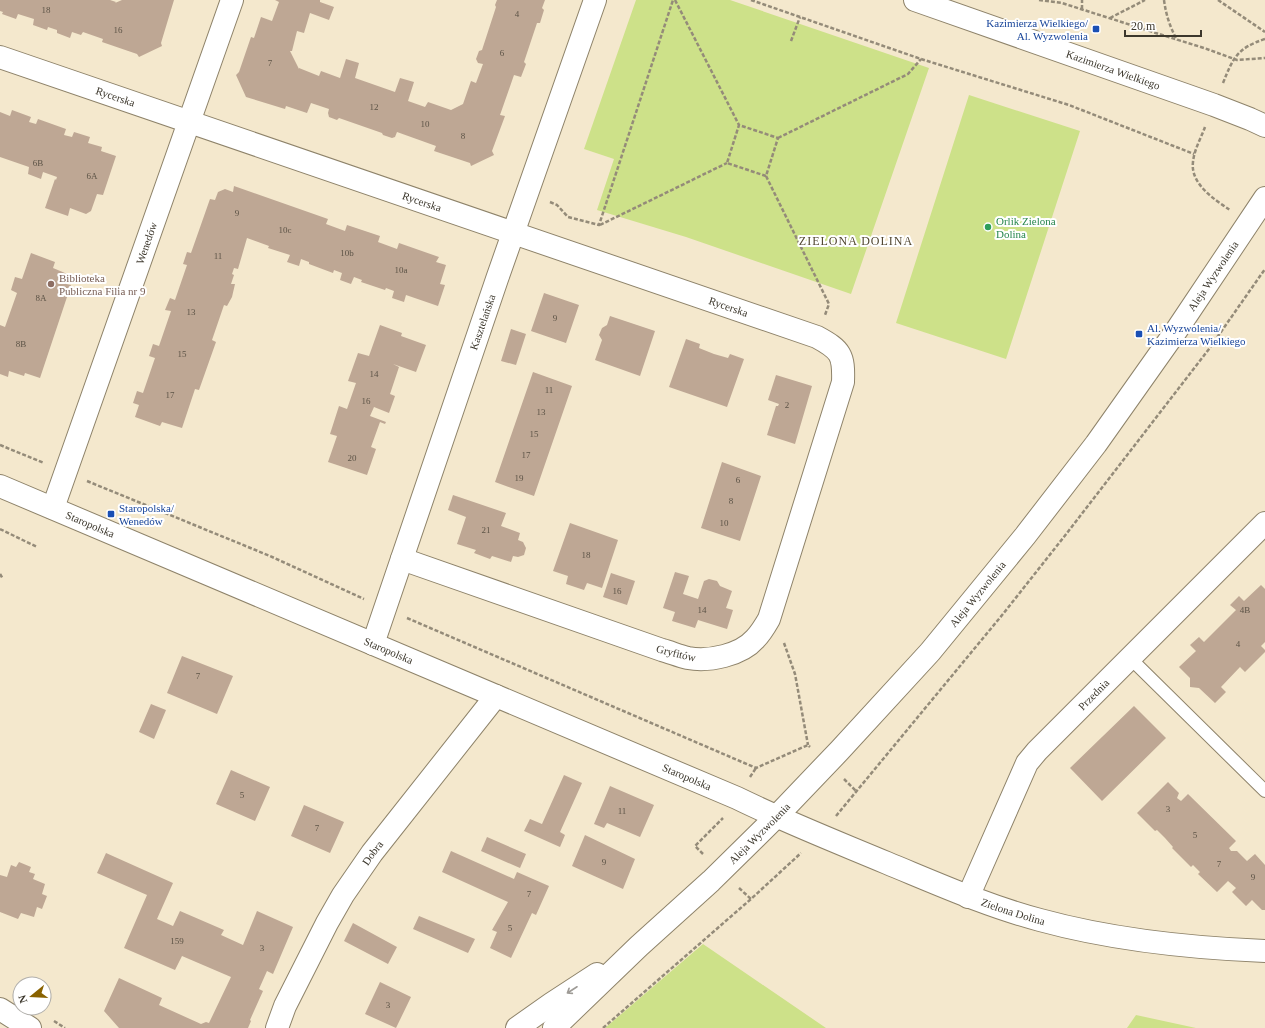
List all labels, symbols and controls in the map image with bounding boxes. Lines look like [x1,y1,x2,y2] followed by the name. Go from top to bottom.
[42,5,51,15] house number: 18
[515,9,520,19] house number: 4
[1125,12,1201,38] scale bar
[986,17,1089,42] place label: Kazimierza Wielkiego/ Al. Wyzwolenia
[1131,19,1156,33] text: 20 m
[1091,24,1101,34] marker: Kazimierza Wielkiego/ Al. Wyzwolenia
[114,25,123,35] house number: 16
[500,48,505,58] house number: 6
[1065,48,1162,92] street label: Kazimierza Wielkiego
[268,58,273,68] house number: 7
[94,84,137,109] street label: Rycerska
[370,102,379,112] house number: 12
[421,119,430,129] house number: 10
[461,131,466,141] house number: 8
[33,158,43,168] house number: 6B
[87,171,98,181] house number: 6A
[401,189,443,214] street label: Rycerska
[235,208,240,218] house number: 9
[996,215,1056,240] place label: Orlik Zielona Dolina
[133,220,159,266] street label: Wenedów
[983,222,993,232] marker: Orlik Zielona Dolina
[279,225,292,235] house number: 10c
[799,234,913,248] district label: ZIELONA DOLINA
[1185,239,1241,313] street label: Aleja Wyzwolenia
[340,248,354,258] house number: 10b
[214,251,222,261] house number: 11
[395,265,408,275] house number: 10a
[59,272,146,297] place label: Biblioteka Publiczna Filia nr 9
[46,279,56,289] marker: Biblioteka Publiczna Filia nr 9
[36,293,47,303] house number: 8A
[467,293,497,352] street label: Kasztelańska
[707,294,750,319] street label: Rycerska
[187,307,196,317] house number: 13
[553,313,558,323] house number: 9
[1147,322,1246,347] place label: Al. Wyzwolenia/ Kazimierza Wielkiego
[1134,329,1144,339] marker: Al. Wyzwolenia/ Kazimierza Wielkiego
[16,339,26,349] house number: 8B
[178,349,187,359] house number: 15
[370,369,379,379] house number: 14
[545,385,553,395] house number: 11
[166,390,175,400] house number: 17
[362,396,371,406] house number: 16
[785,400,789,410] house number: 2
[537,407,546,417] house number: 13
[530,429,539,439] house number: 15
[522,450,531,460] house number: 17
[348,453,357,463] house number: 20
[515,473,524,483] house number: 19
[736,475,741,485] house number: 6
[729,496,734,506] house number: 8
[119,502,175,527] place label: Staropolska/ Wenedów
[64,509,117,540] street label: Staropolska
[106,509,116,519] marker: Staropolska/ Wenedów
[720,518,729,528] house number: 10
[482,525,491,535] house number: 21
[582,550,591,560] house number: 18
[947,559,1008,629] street label: Aleja Wyzwolenia
[613,586,622,596] house number: 16
[698,605,707,615] house number: 14
[1240,605,1250,615] house number: 4B
[362,635,415,666] street label: Staropolska
[1236,639,1241,649] house number: 4
[655,642,697,664] street label: Gryfitów
[196,671,201,681] house number: 7
[1076,677,1111,712] street label: Przednia
[661,761,713,793] street label: Staropolska
[240,790,245,800] house number: 5
[726,800,792,866] street label: Aleja Wyzwolenia
[1166,804,1171,814] house number: 3
[618,806,626,816] house number: 11
[315,823,320,833] house number: 7
[1193,830,1198,840] house number: 5
[359,838,385,867] street label: Dobra
[602,857,607,867] house number: 9
[1217,859,1222,869] house number: 7
[1251,872,1256,882] house number: 9
[527,889,532,899] house number: 7
[979,896,1046,927] street label: Zielona Dolina
[508,923,513,933] house number: 5
[170,936,184,946] house number: 159
[260,943,265,953] house number: 3
[12,976,52,1016] north arrow
[566,986,577,994] one-way arrow
[16,993,29,1005] text: N
[386,1000,391,1010] house number: 3

